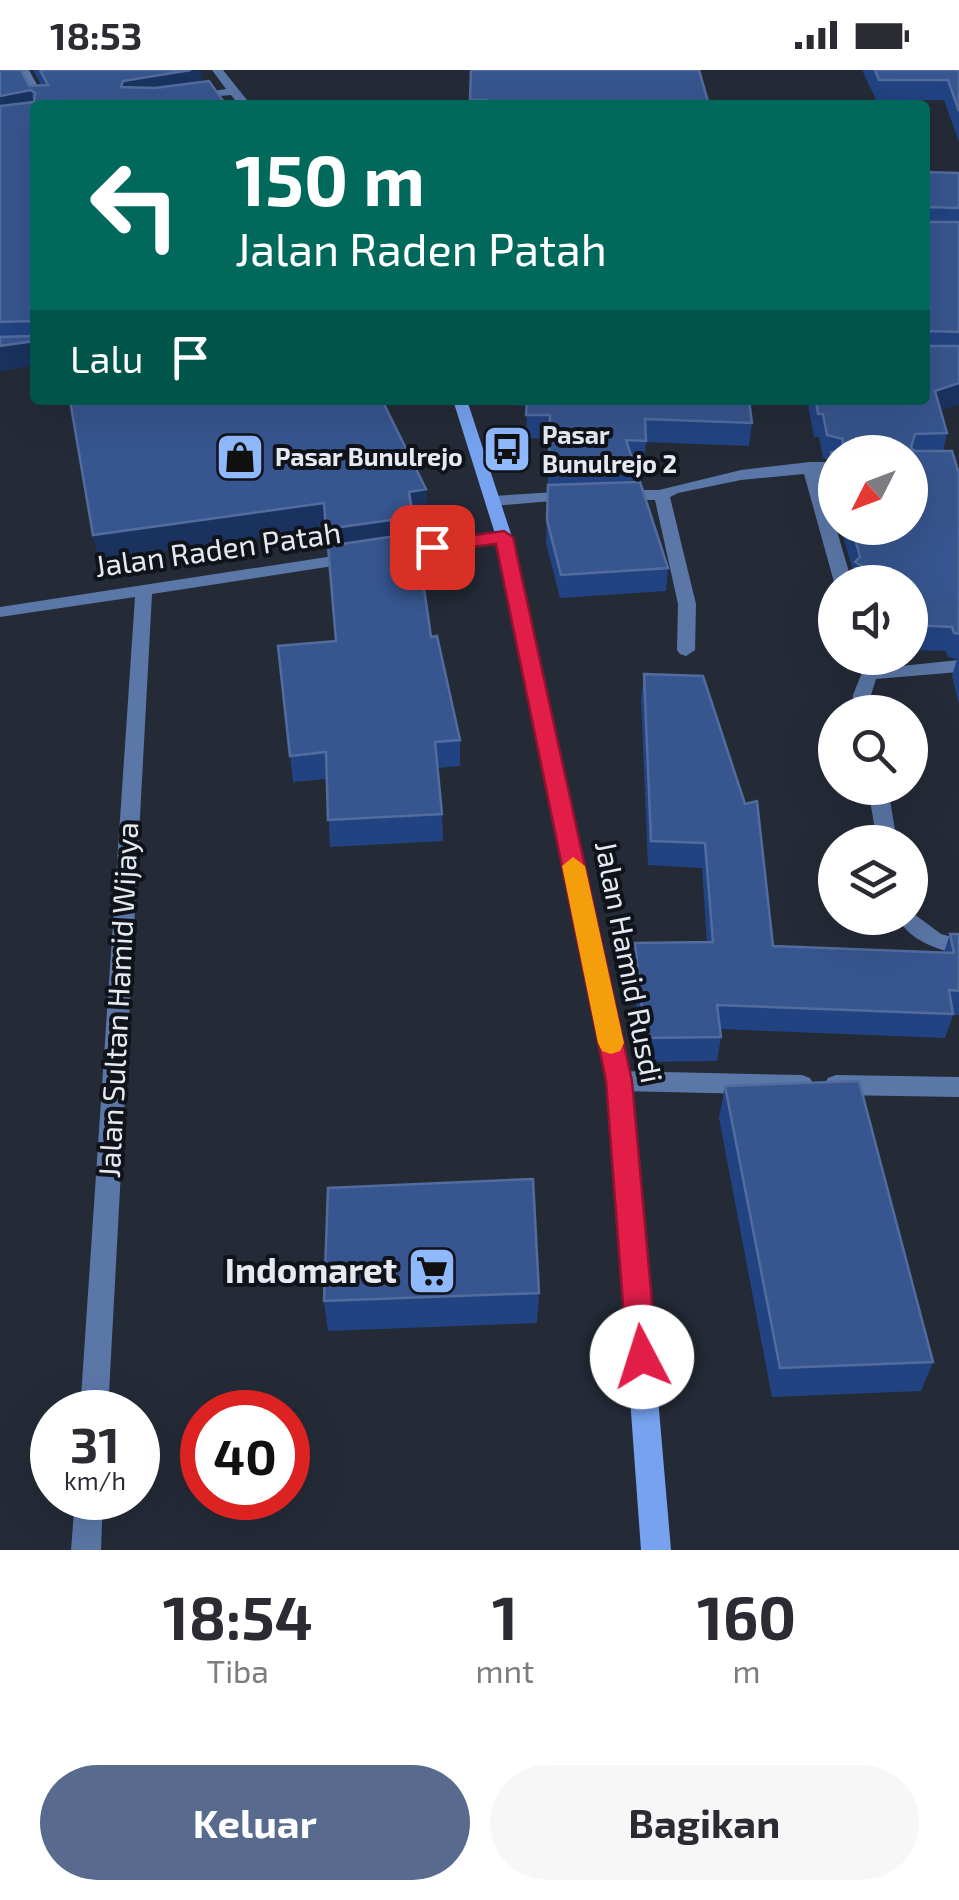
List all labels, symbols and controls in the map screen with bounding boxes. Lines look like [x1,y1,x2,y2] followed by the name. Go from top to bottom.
[50,12,142,58] text: 18:53
[235,136,425,220] text: 150 m
[70,140,200,270] icon: left
[235,221,607,275] text: Jalan Raden Patah
[163,330,218,385] icon: arrive
[70,335,143,381] text: Lalu
[542,419,677,478] place label: Pasar Bunulrejo 2
[481,423,533,475] bus stop icon: Pasar Bunulrejo 2
[214,431,266,483] shop icon: Pasar Bunulrejo
[818,435,928,545] north arrow
[818,435,928,935] map controls
[275,441,463,471] place label: Pasar Bunulrejo
[390,505,475,590] pin
[92,513,343,583] street label: Jalan Raden Patah
[405,520,460,575] icon: arrive
[818,565,928,675] button: sound
[818,695,928,805] button: search
[90,821,144,1179] street label: Jalan Sultan Hamid Wijaya
[818,825,928,935] button: layers
[589,838,671,1086] street label: Jalan Hamid Rusdi
[406,1245,458,1297] supermarket icon: Indomaret
[225,1248,397,1290] place label: Indomaret
[590,1305,694,1409] position arrow
[180,1390,310,1520] speed limit sign: 40
[70,1413,120,1473] text: 31
[64,1465,126,1495] text: km/h
[163,1580,313,1652] text: 18:54
[492,1580,518,1652] text: 1
[697,1580,796,1652] text: 160
[207,1651,269,1689] text: Tiba
[476,1651,534,1689] text: mnt
[733,1651,761,1689] text: m
[40,1765,470,1880] button: Keluar
[490,1765,919,1880] button: Bagikan

